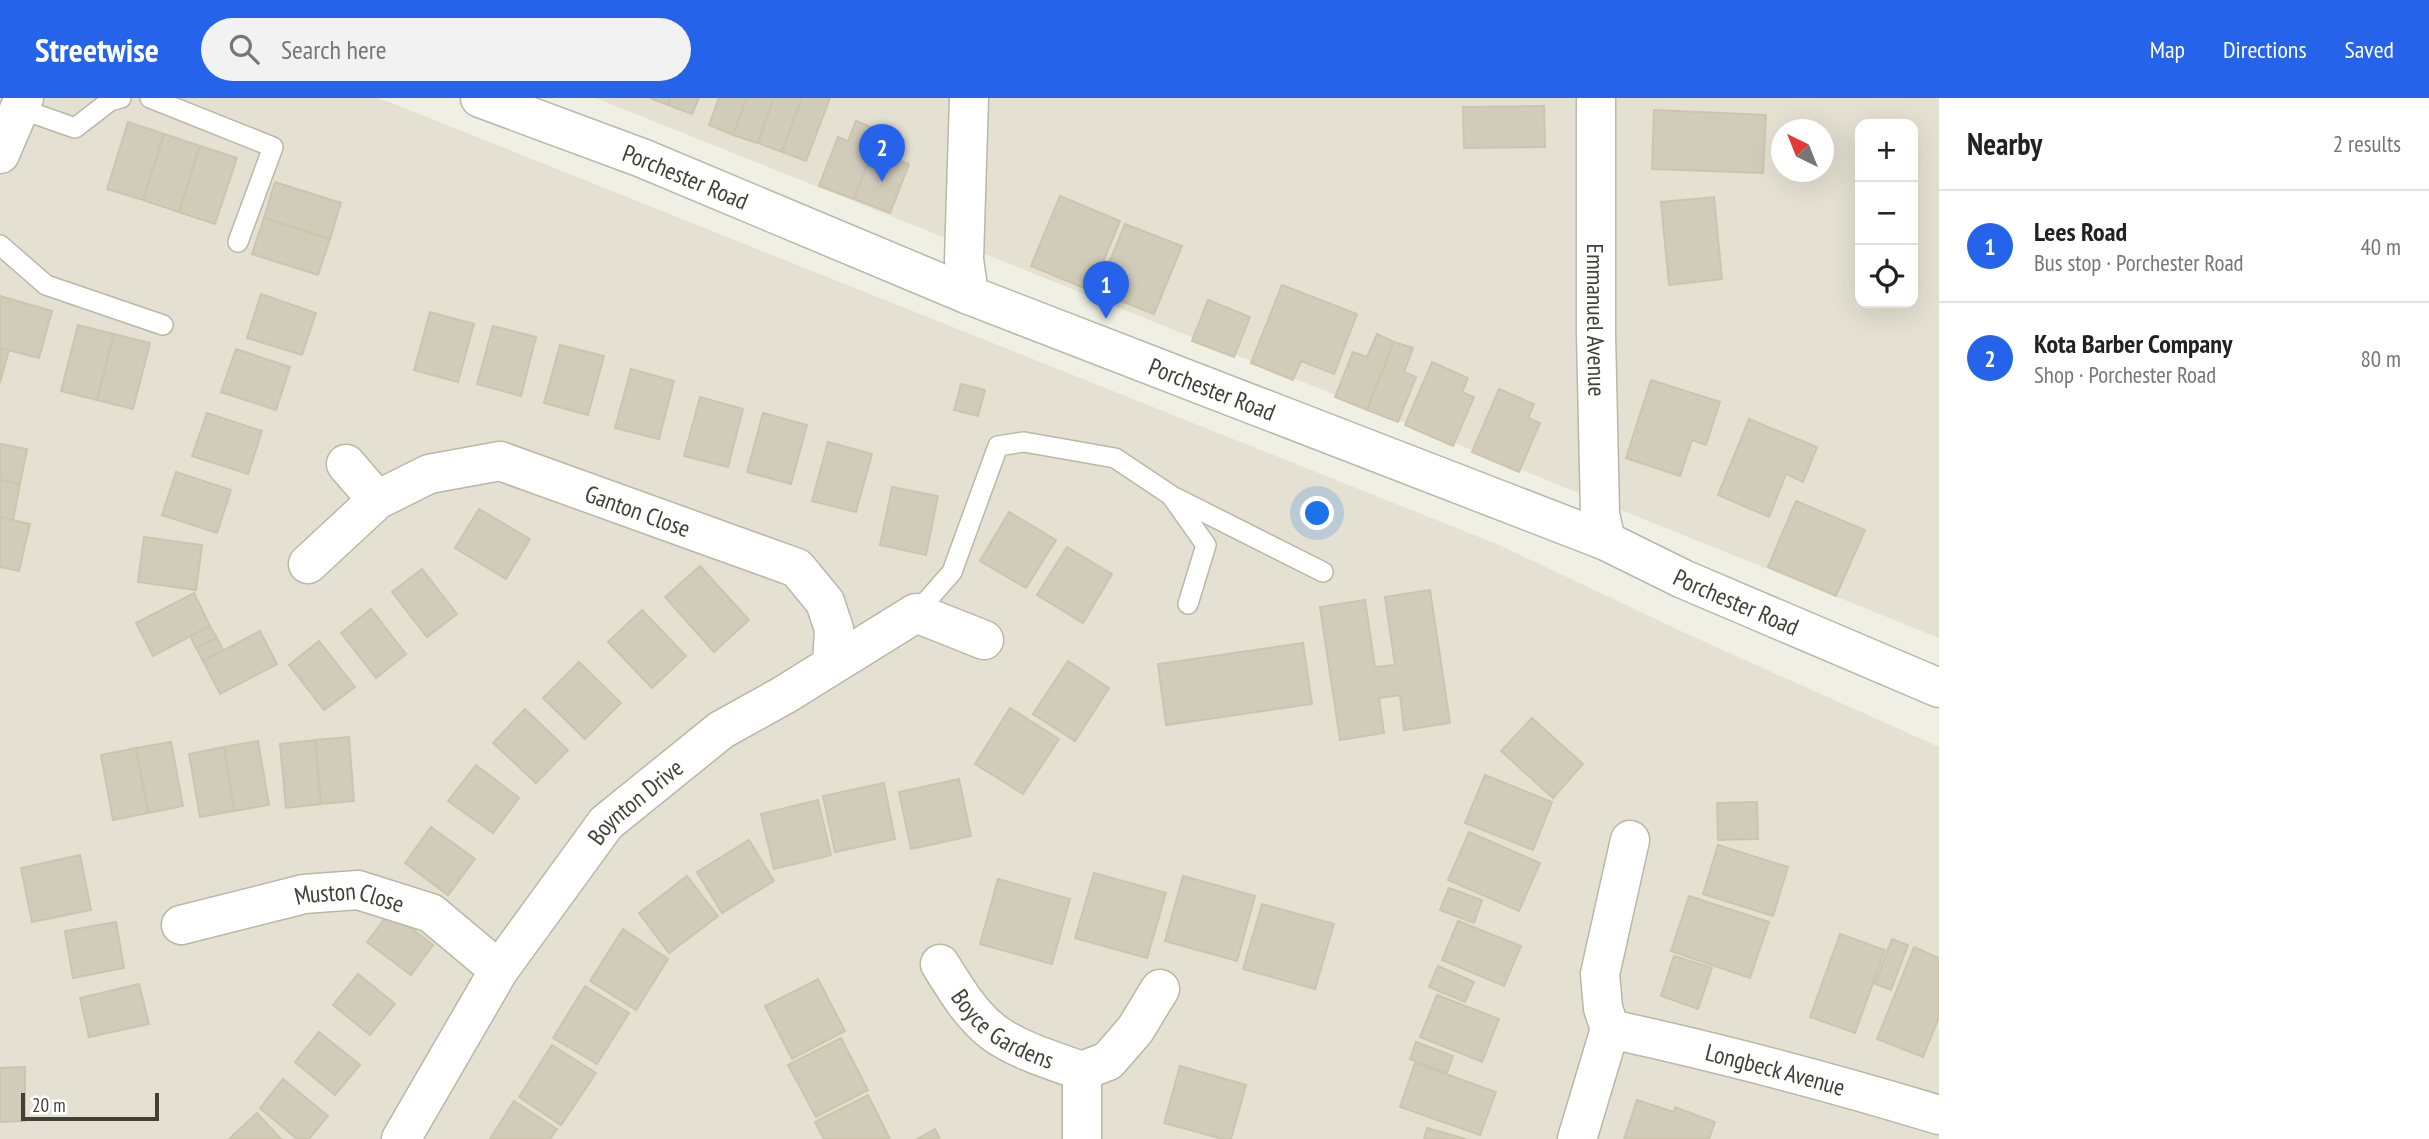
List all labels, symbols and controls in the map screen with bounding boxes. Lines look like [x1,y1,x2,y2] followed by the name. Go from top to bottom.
[201,18,691,81] search box
[35,28,159,71] text: Streetwise
[225,30,263,68] icon: search
[281,33,387,66] text: Search here
[2150,34,2185,65] text: Map
[2223,34,2307,65] text: Directions
[2345,34,2394,65] text: Saved
[1771,119,1834,182] north arrow
[1855,119,1918,308] map controls
[1855,119,1918,182] button: +
[859,124,905,182] pin: 2
[1967,124,2042,163] text: Nearby
[2333,129,2401,158] text: 2 results
[618,137,753,216] street label: Porchester Road
[1855,182,1918,245] button: −
[2034,215,2127,248] text: Lees Road
[1985,232,1996,261] text: 1
[2360,232,2401,261] text: 40 m
[1581,244,1613,397] street label: Emmanuel Avenue
[1855,245,1918,308] button: locate
[2034,248,2244,277] text: Bus stop · Porchester Road
[1083,261,1129,319] pin: 1
[2034,327,2232,360] text: Kota Barber Company
[1985,344,1996,373] text: 2
[2360,344,2401,373] text: 80 m
[1144,350,1280,427] street label: Porchester Road
[2034,360,2216,389] text: Shop · Porchester Road
[581,478,695,544] street label: Ganton Close
[1300,496,1334,530] your location
[1668,561,1804,642] street label: Porchester Road
[580,752,689,851] street label: Boynton Drive
[291,874,408,919] street label: Muston Close
[945,983,1058,1075] street label: Boyce Gardens
[1703,1036,1849,1102] street label: Longbeck Avenue
[21,1090,159,1122] scale bar
[32,1093,66,1117] text: 20 m

